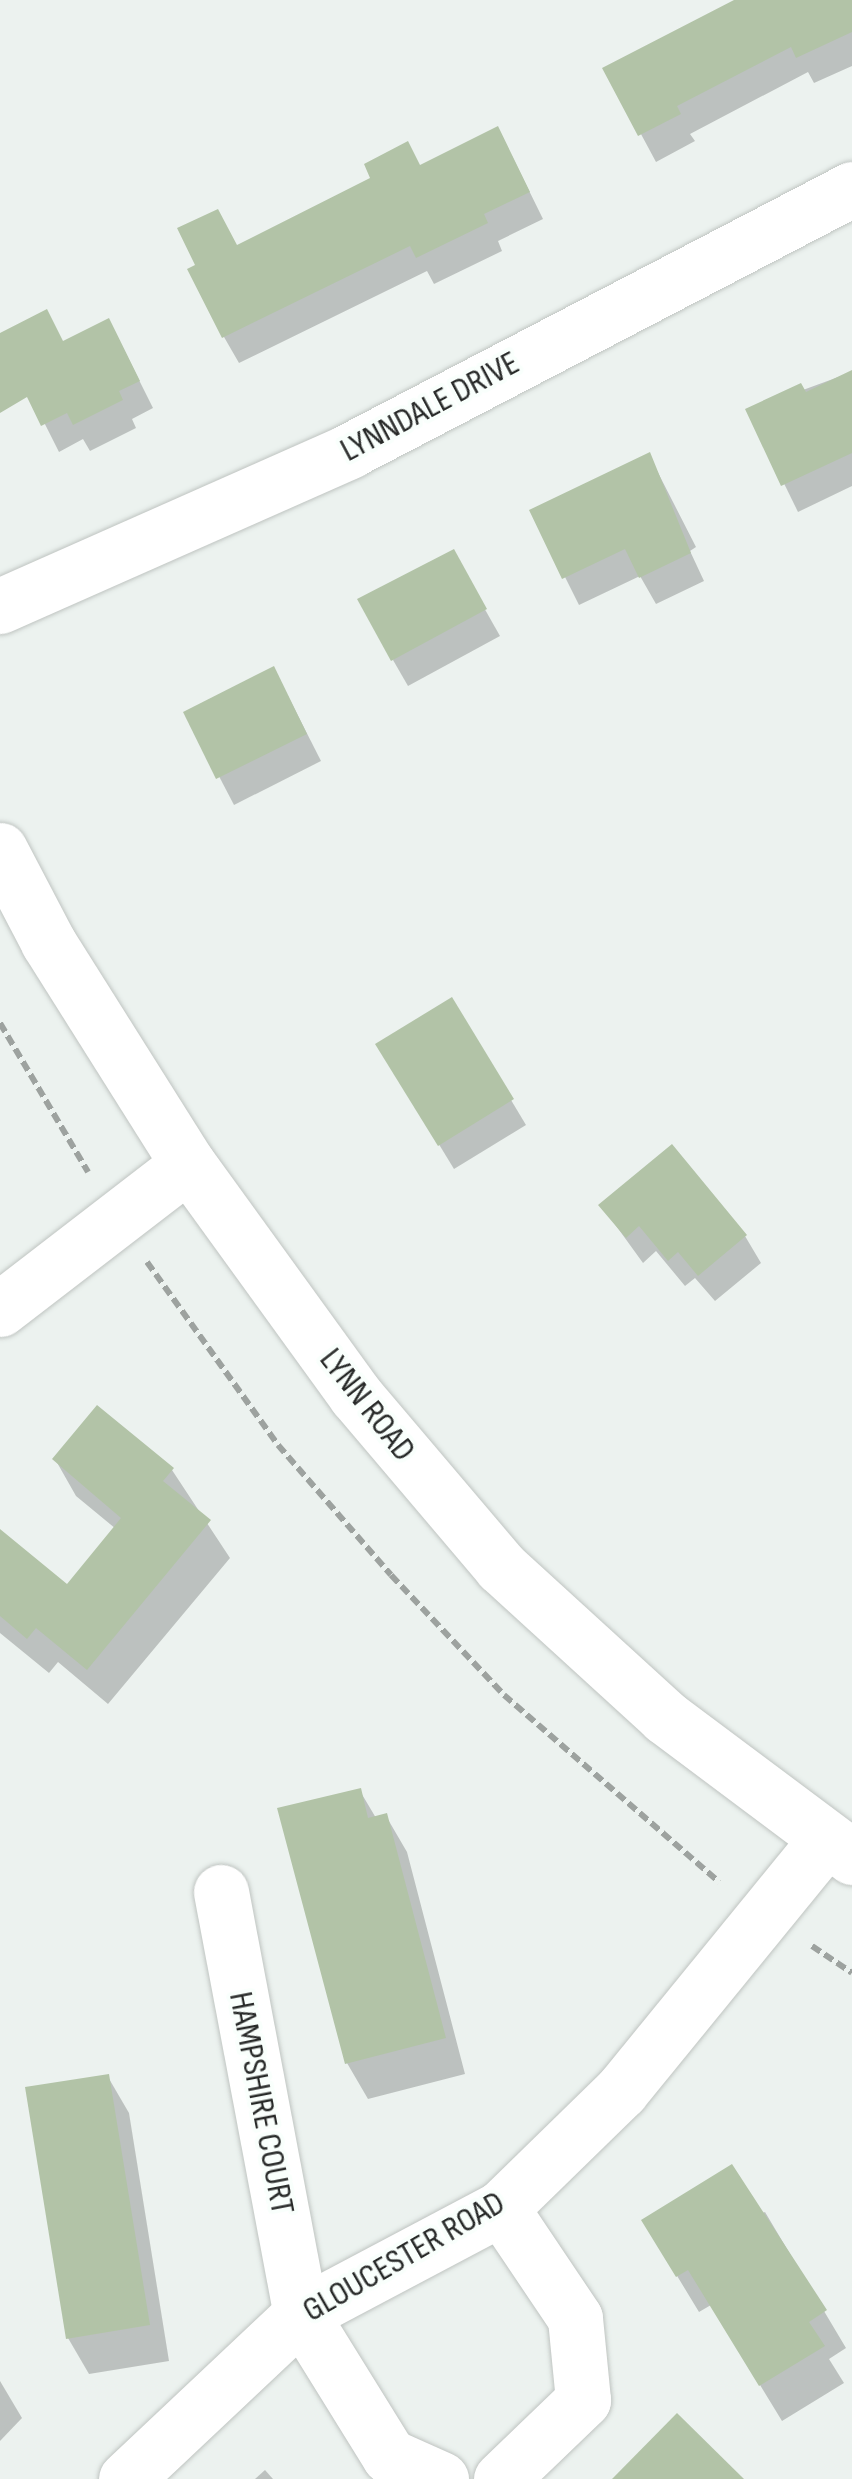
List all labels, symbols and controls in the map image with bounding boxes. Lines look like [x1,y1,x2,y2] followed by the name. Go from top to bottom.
[333,342,527,472] street label: LYNNDALE DRIVE
[310,1340,424,1470] street label: LYNN ROAD
[219,1988,303,2218] street label: HAMPSHIRE COURT
[296,2182,512,2332] street label: GLOUCESTER ROAD

